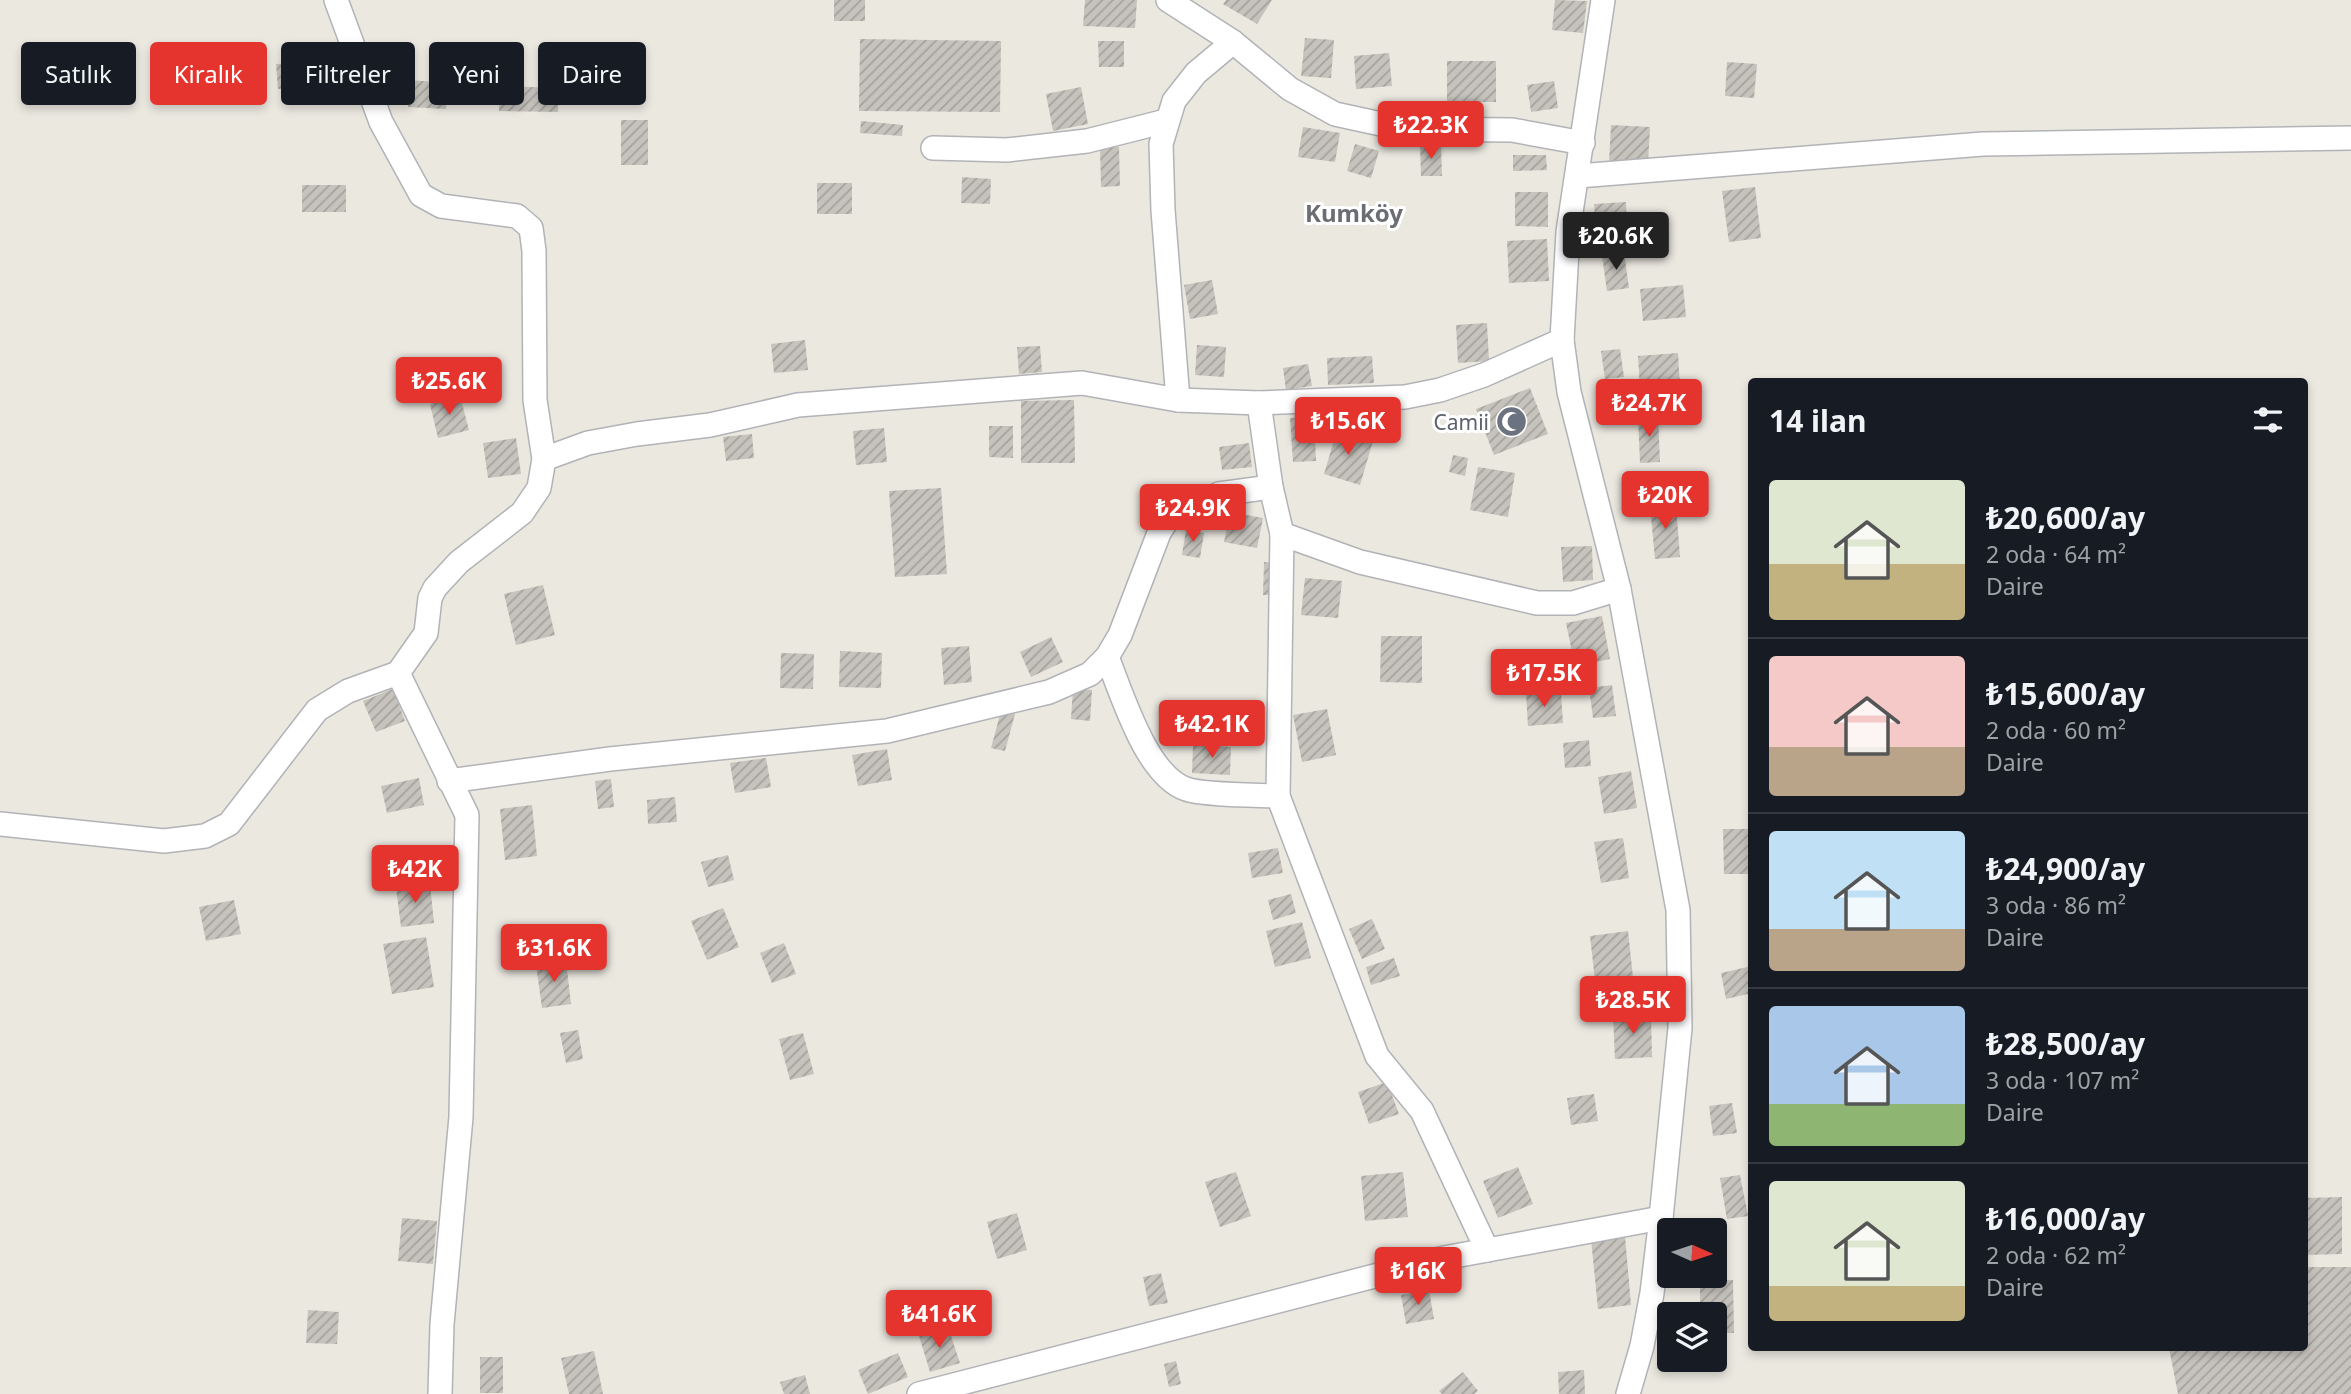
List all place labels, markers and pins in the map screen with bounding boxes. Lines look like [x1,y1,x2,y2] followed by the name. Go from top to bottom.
[1374,102,1488,161] pin: ₺22.3K
[1559,212,1673,272] pin: ₺20.6K
[392,358,506,417] pin: ₺25.6K
[1592,380,1706,439] pin: ₺24.7K
[1291,398,1405,457] pin: ₺15.6K
[1495,405,1529,439] mosque icon: Camii
[1433,408,1489,436] place label: Camii
[1624,472,1706,531] pin: ₺20K
[1136,484,1250,544] pin: ₺24.9K
[1487,650,1601,709] pin: ₺17.5K
[1155,700,1269,760] pin: ₺42.1K
[374,846,456,905] pin: ₺42K
[497,925,611,984] pin: ₺31.6K
[1576,976,1690,1036] pin: ₺28.5K
[1377,1248,1459,1307] pin: ₺16K
[882,1290,996,1350] pin: ₺41.6K

